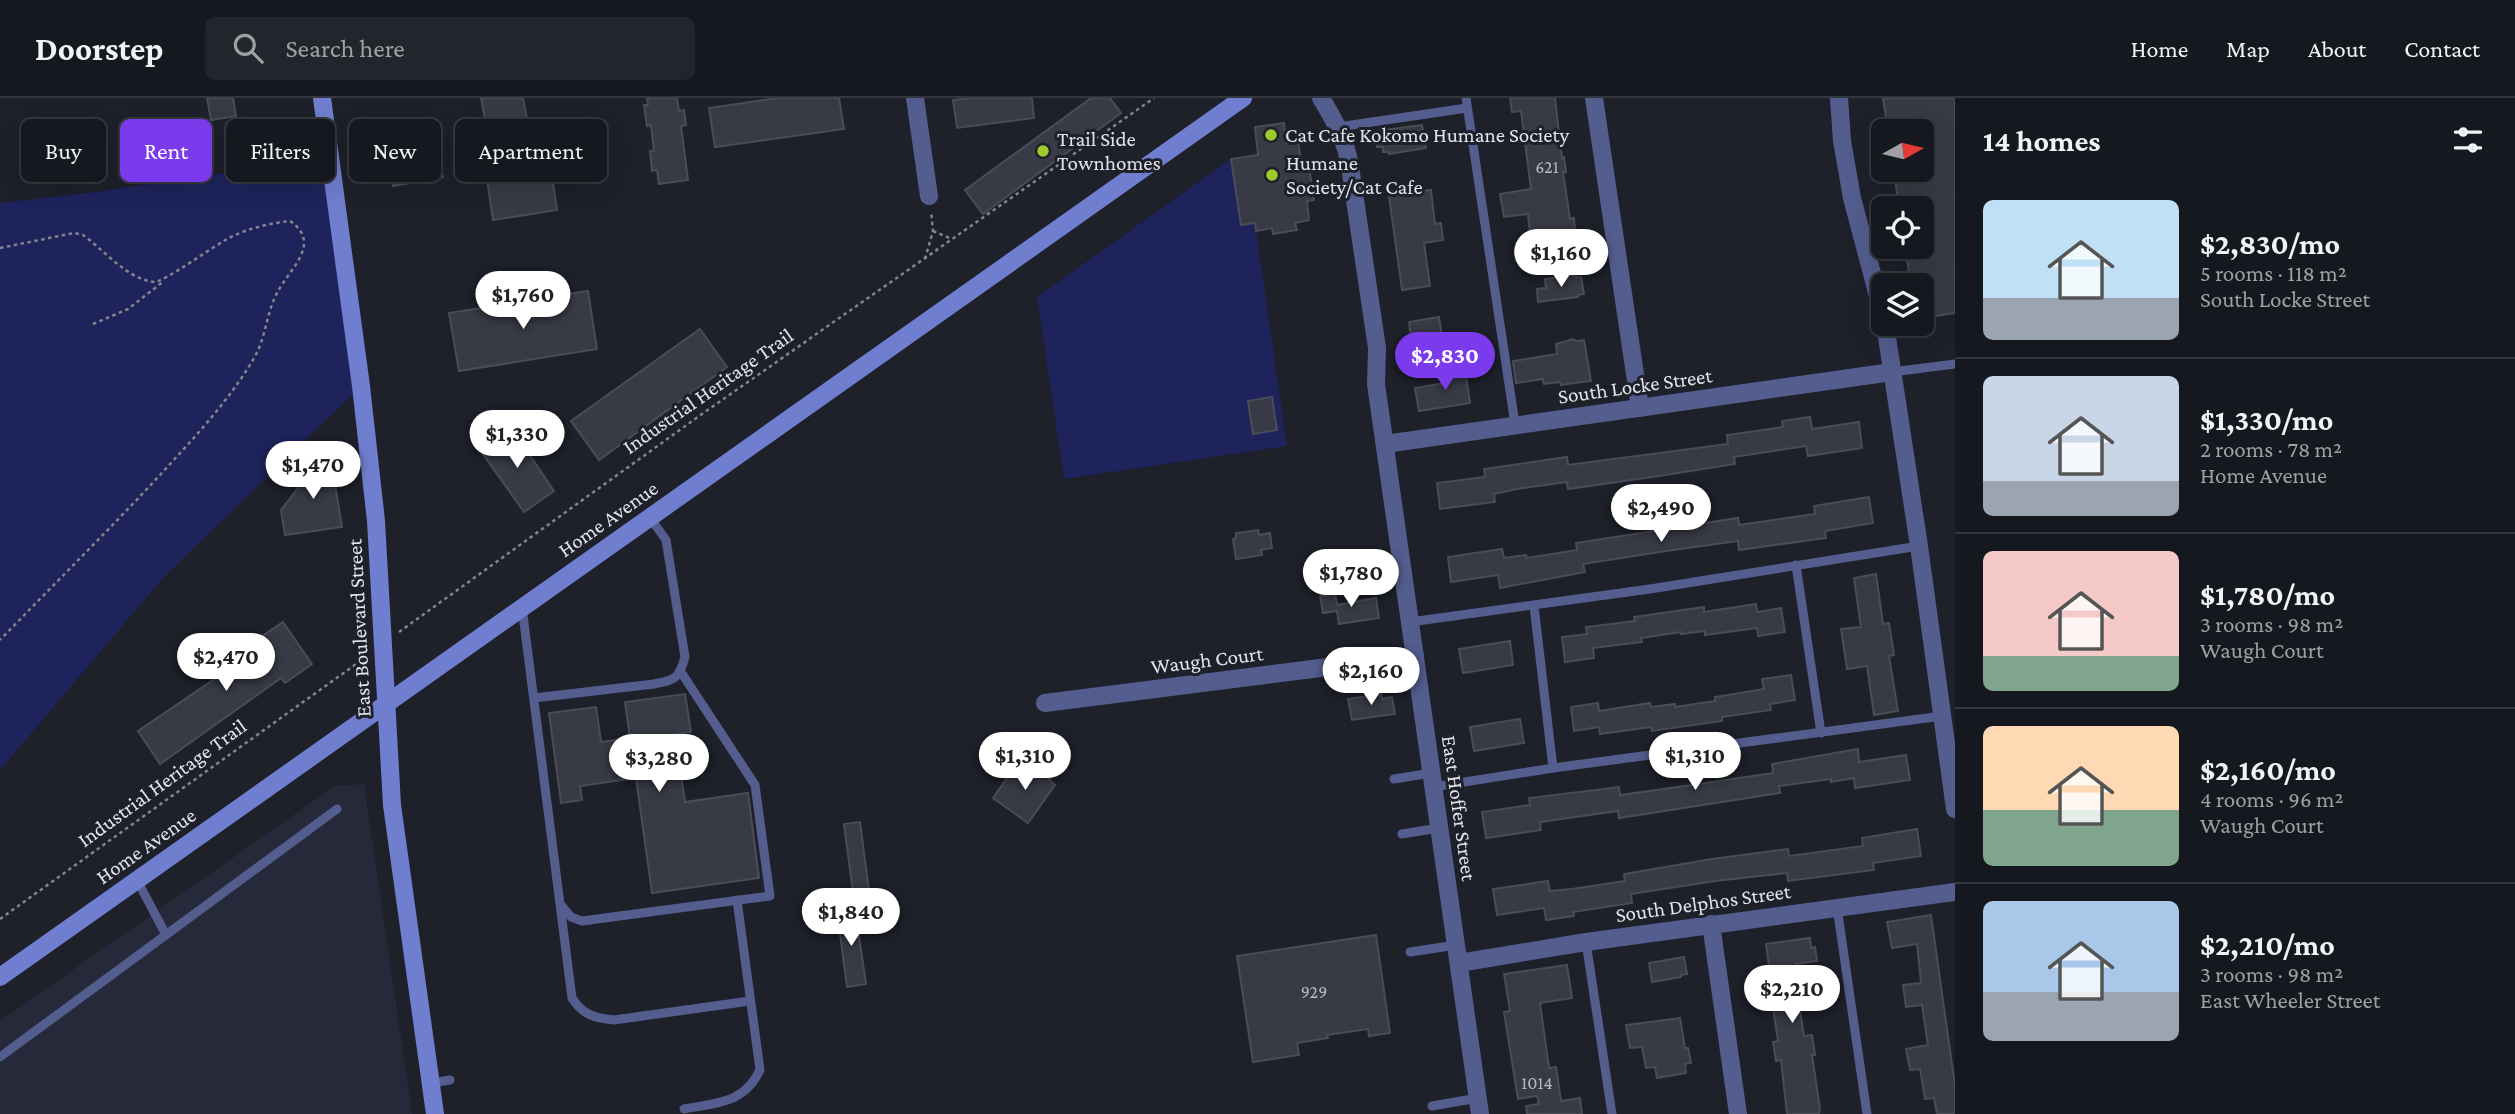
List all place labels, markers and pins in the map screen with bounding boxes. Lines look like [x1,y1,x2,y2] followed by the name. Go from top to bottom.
[1285,123,1569,147] place label: Cat Cafe Kokomo Humane Society
[1057,127,1161,175] place label: Trail Side Townhomes
[1263,127,1279,143] marker: Cat Cafe Kokomo Humane Society
[1035,143,1051,159] marker: Trail Side Townhomes
[1286,151,1423,199] place label: Humane Society/Cat Cafe
[1264,167,1280,183] marker: Humane Society/Cat Cafe
[1504,230,1618,289] pin: $1,160
[466,272,580,331] pin: $1,760
[1388,332,1502,392] pin: $2,830
[460,410,574,470] pin: $1,330
[256,442,370,501] pin: $1,470
[1604,484,1718,544] pin: $2,490
[1294,550,1408,609] pin: $1,780
[169,634,283,693] pin: $2,470
[1314,648,1428,707] pin: $2,160
[968,732,1082,792] pin: $1,310
[1638,732,1752,792] pin: $1,310
[602,734,716,794] pin: $3,280
[794,888,908,948] pin: $1,840
[1735,965,1849,1025] pin: $2,210

